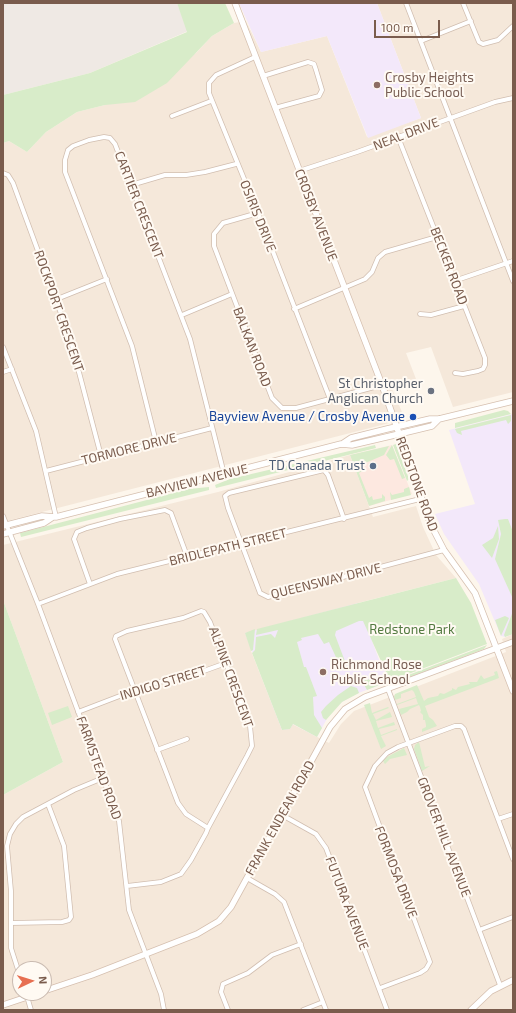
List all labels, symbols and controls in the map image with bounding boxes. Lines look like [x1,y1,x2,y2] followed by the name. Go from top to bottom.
[376,12,442,38] scale bar
[381,20,413,34] text: 100 m
[385,70,474,101] place label: Crosby Heights Public School
[372,80,382,90] marker: Crosby Heights Public School
[371,114,441,154] street label: NEAL DRIVE
[111,149,167,261] street label: CARTIER CRESCENT
[291,167,341,263] street label: CROSBY AVENUE
[236,178,280,254] street label: OSIRIS DRIVE
[427,225,471,307] street label: BECKER ROAD
[31,248,87,374] street label: ROCKPORT CRESCENT
[230,305,274,389] street label: BALKAN ROAD
[328,376,423,407] place label: St Christopher Anglican Church
[426,386,436,396] marker: St Christopher Anglican Church
[209,409,405,425] place label: Bayview Avenue / Crosby Avenue
[408,412,418,422] marker: Bayview Avenue / Crosby Avenue
[80,430,178,468] street label: TORMORE DRIVE
[393,434,441,534] street label: REDSTONE ROAD
[269,458,365,474] place label: TD Canada Trust
[144,461,250,501] street label: BAYVIEW AVENUE
[368,461,378,471] marker: TD Canada Trust
[168,525,288,569] street label: BRIDLEPATH STREET
[269,560,383,602] street label: QUEENSWAY DRIVE
[369,622,455,638] park label: Redstone Park
[205,624,257,730] street label: ALPINE CRESCENT
[331,657,422,688] place label: Richmond Rose Public School
[118,662,208,704] street label: INDIGO STREET
[318,667,328,677] marker: Richmond Rose Public School
[73,714,125,822] street label: FARMSTEAD ROAD
[242,758,318,878] street label: FRANK ENDEAN ROAD
[414,775,474,899] street label: GROVER HILL AVENUE
[371,824,421,920] street label: FORMOSA DRIVE
[322,854,372,952] street label: FUTURA AVENUE
[12,961,52,1001] north arrow
[37,976,50,985] text: N

